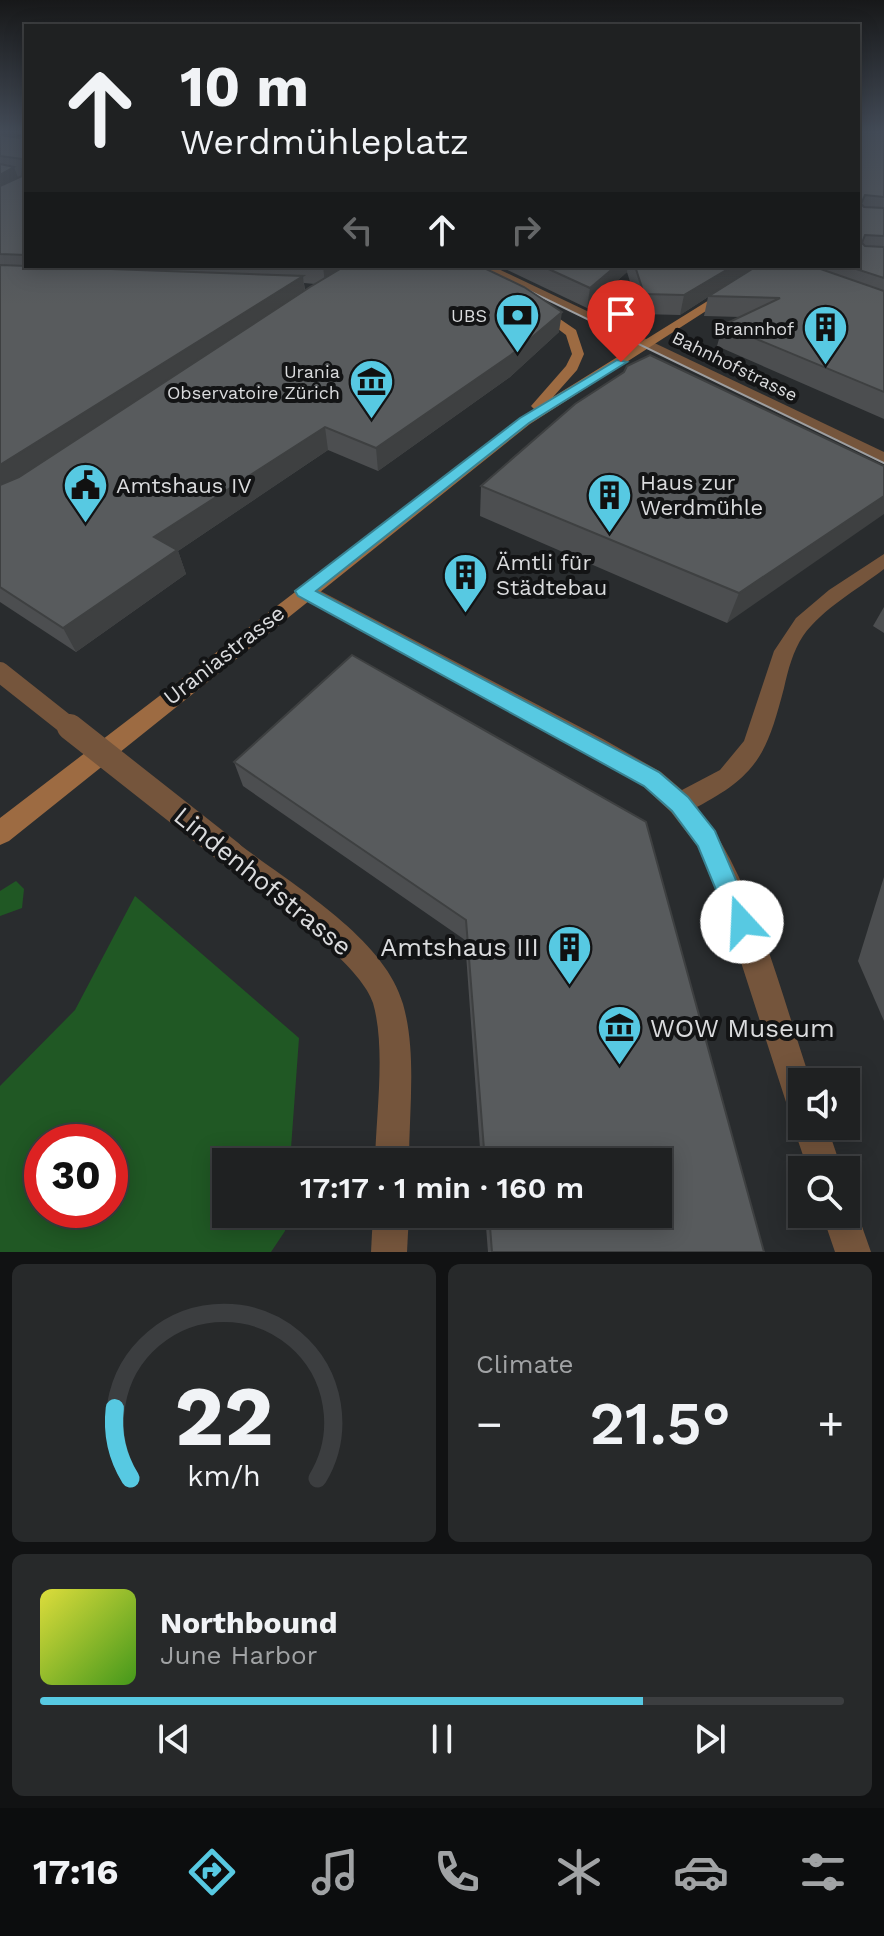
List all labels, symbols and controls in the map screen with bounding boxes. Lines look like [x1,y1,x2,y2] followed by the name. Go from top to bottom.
[180,54,309,120] text: 10 m
[48,56,152,160] icon: ahead
[180,121,469,163] text: Werdmühleplatz
[336,208,380,252] icon: left
[420,208,464,252] icon: ahead
[504,208,548,252] icon: right
[587,280,655,362] pin
[494,291,542,354] bank icon: UBS
[599,292,643,336] icon: arrive
[801,304,849,367] building icon: Brannhof
[451,305,487,326] place label: UBS
[714,318,794,339] place label: Brannhof
[669,327,801,405] street label: Bahnhofstrasse
[347,357,395,420] museum icon: Urania Observatoire Zürich
[167,361,340,403] place label: Urania Observatoire Zürich
[61,461,109,524] public building icon: Amtshaus IV
[640,470,763,520] place label: Haus zur Werdmühle
[585,471,633,534] building icon: Haus zur Werdmühle
[116,473,252,498] place label: Amtshaus IV
[496,550,607,600] place label: Ämtli für Städtebau
[441,551,489,614] building icon: Ämtli für Städtebau
[159,600,289,710] street label: Uraniastrasse
[168,800,358,962] street label: Lindenhofstrasse
[700,880,784,964] position arrow
[546,923,594,986] building icon: Amtshaus III
[380,932,539,962] place label: Amtshaus III
[595,1004,643,1067] museum icon: WOW Museum
[650,1013,835,1043] place label: WOW Museum
[788,1068,860,1228] map controls
[788,1068,860,1140] button: sound
[24,1124,128,1228] speed limit sign: 30
[788,1156,860,1228] button: search
[300,1170,584,1205] text: 17:17 · 1 min · 160 m
[476,1349,574,1379] text: Climate
[174,1368,274,1465] text: 22
[589,1388,731,1459] text: 21.5°
[476,1398,503,1450] text: −
[817,1398,844,1450] text: +
[187,1459,261,1493] text: km/h
[160,1605,337,1640] text: Northbound
[160,1640,317,1670] text: June Harbor
[152,1717,196,1761] icon: previous
[420,1717,464,1761] icon: pause
[688,1717,732,1761] icon: next
[184,1844,240,1900] icon: directions
[307,1844,363,1900] icon: music
[429,1844,485,1900] icon: phone
[551,1844,607,1900] icon: climate
[673,1844,729,1900] icon: car
[795,1844,851,1900] icon: filters
[33,1851,118,1893] text: 17:16

